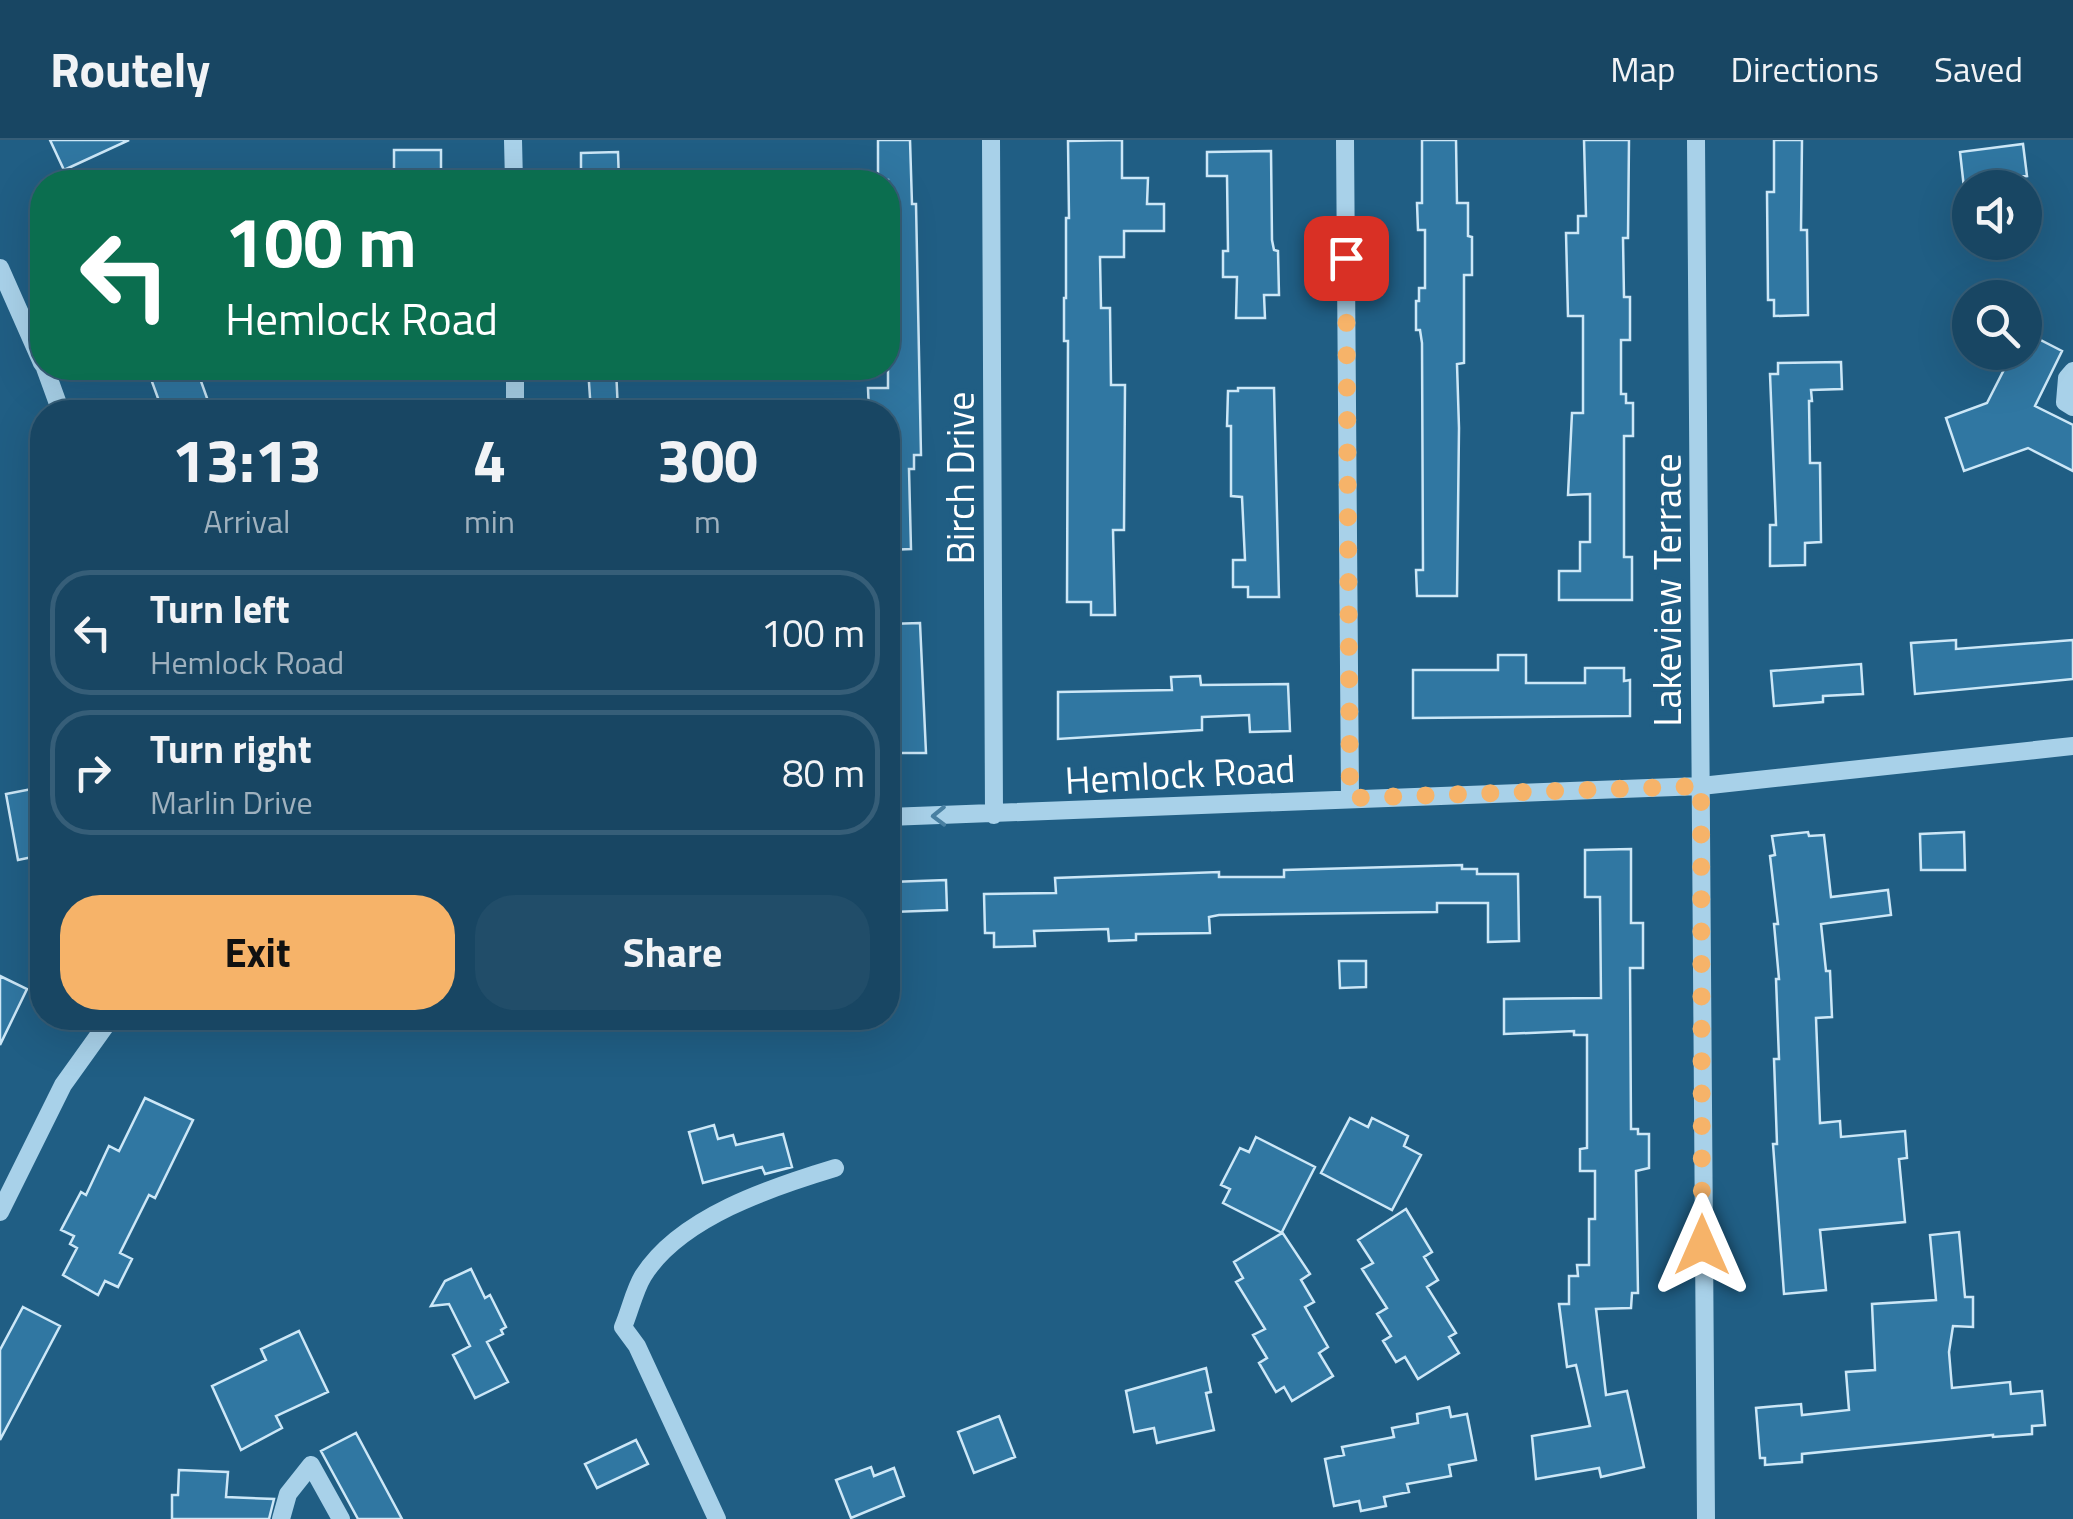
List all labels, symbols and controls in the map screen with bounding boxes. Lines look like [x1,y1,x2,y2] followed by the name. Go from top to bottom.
[50,33,210,106] text: Routely
[1610,42,1676,96] text: Map
[1731,42,1879,96] text: Directions
[1934,42,2023,96] text: Saved
[1952,170,2042,370] map controls
[1952,170,2042,260] button: sound
[225,188,417,294] text: 100 m
[60,210,190,340] icon: left
[1304,216,1389,301] pin
[1319,231,1374,286] icon: arrive
[1952,280,2042,370] button: search
[225,284,498,352] text: Hemlock Road
[931,392,989,564] street label: Birch Drive
[172,414,322,505] text: 13:13
[473,414,506,505] text: 4
[657,414,758,505] text: 300
[1638,453,1696,727] street label: Lakeview Terrace
[204,497,290,545] text: Arrival
[464,497,515,545] text: min
[694,497,721,545] text: m
[150,580,290,638] text: Turn left
[761,604,865,662] text: 100 m
[65,605,120,660] icon: left
[150,638,344,686] text: Hemlock Road
[150,720,312,778] text: Turn right
[1063,739,1297,809] street label: Hemlock Road
[782,744,865,802] text: 80 m
[65,745,120,800] icon: right
[150,778,313,826] text: Marlin Drive
[930,805,946,827] one-way arrow
[60,895,455,1010] button: Exit
[475,895,870,1010] button: Share
[1650,1193,1754,1297] position arrow

